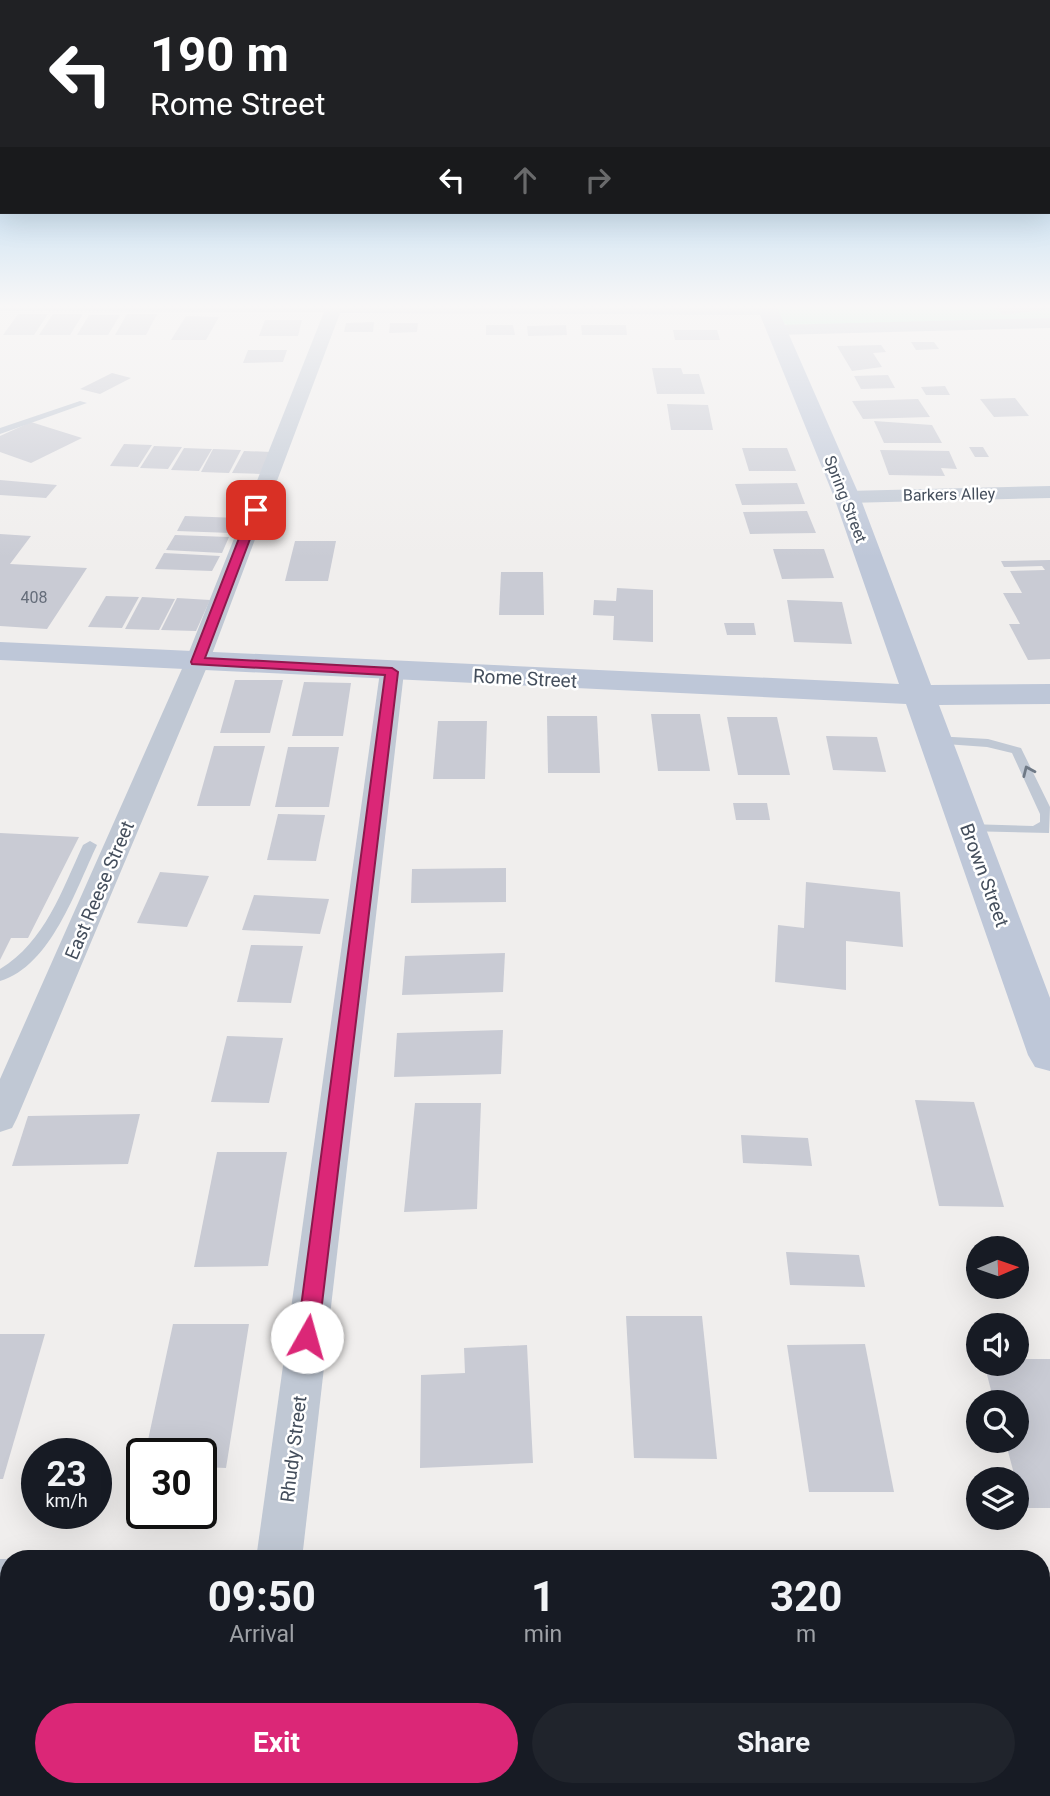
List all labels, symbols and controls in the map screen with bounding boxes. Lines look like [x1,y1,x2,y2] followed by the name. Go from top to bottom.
[150,26,289,83] text: 190 m
[35,28,126,119] icon: left
[150,85,325,123] text: Rome Street
[433,161,471,199] icon: left
[506,161,544,199] icon: ahead
[579,161,617,199] icon: right
[820,453,871,545] street label: Spring Street
[226,480,286,540] pin
[903,484,996,505] street label: Barkers Alley
[237,491,275,529] icon: arrive
[21,588,47,607] house number: 408
[472,664,578,693] street label: Rome Street
[1022,766,1036,778] one-way arrow
[60,817,139,963] street label: East Reese Street
[955,820,1014,930] street label: Brown Street
[966,1236,1029,1298] north arrow
[966,1236,1029,1530] map controls
[270,1300,344,1374] position arrow
[966,1313,1029,1376] button: sound
[966,1390,1029,1453] button: search
[276,1394,311,1504] street label: Rhudy Street
[126,1438,217,1529] speed limit sign: 30
[46,1454,87,1495] text: 23
[966,1467,1029,1530] button: layers
[45,1490,88,1511] text: km/h
[208,1572,316,1621] text: 09:50
[531,1572,555,1621] text: 1
[770,1572,842,1621] text: 320
[229,1621,295,1648] text: Arrival
[524,1621,562,1648] text: min
[796,1621,816,1648] text: m
[35,1703,518,1783] button: Exit
[532,1703,1015,1783] button: Share

